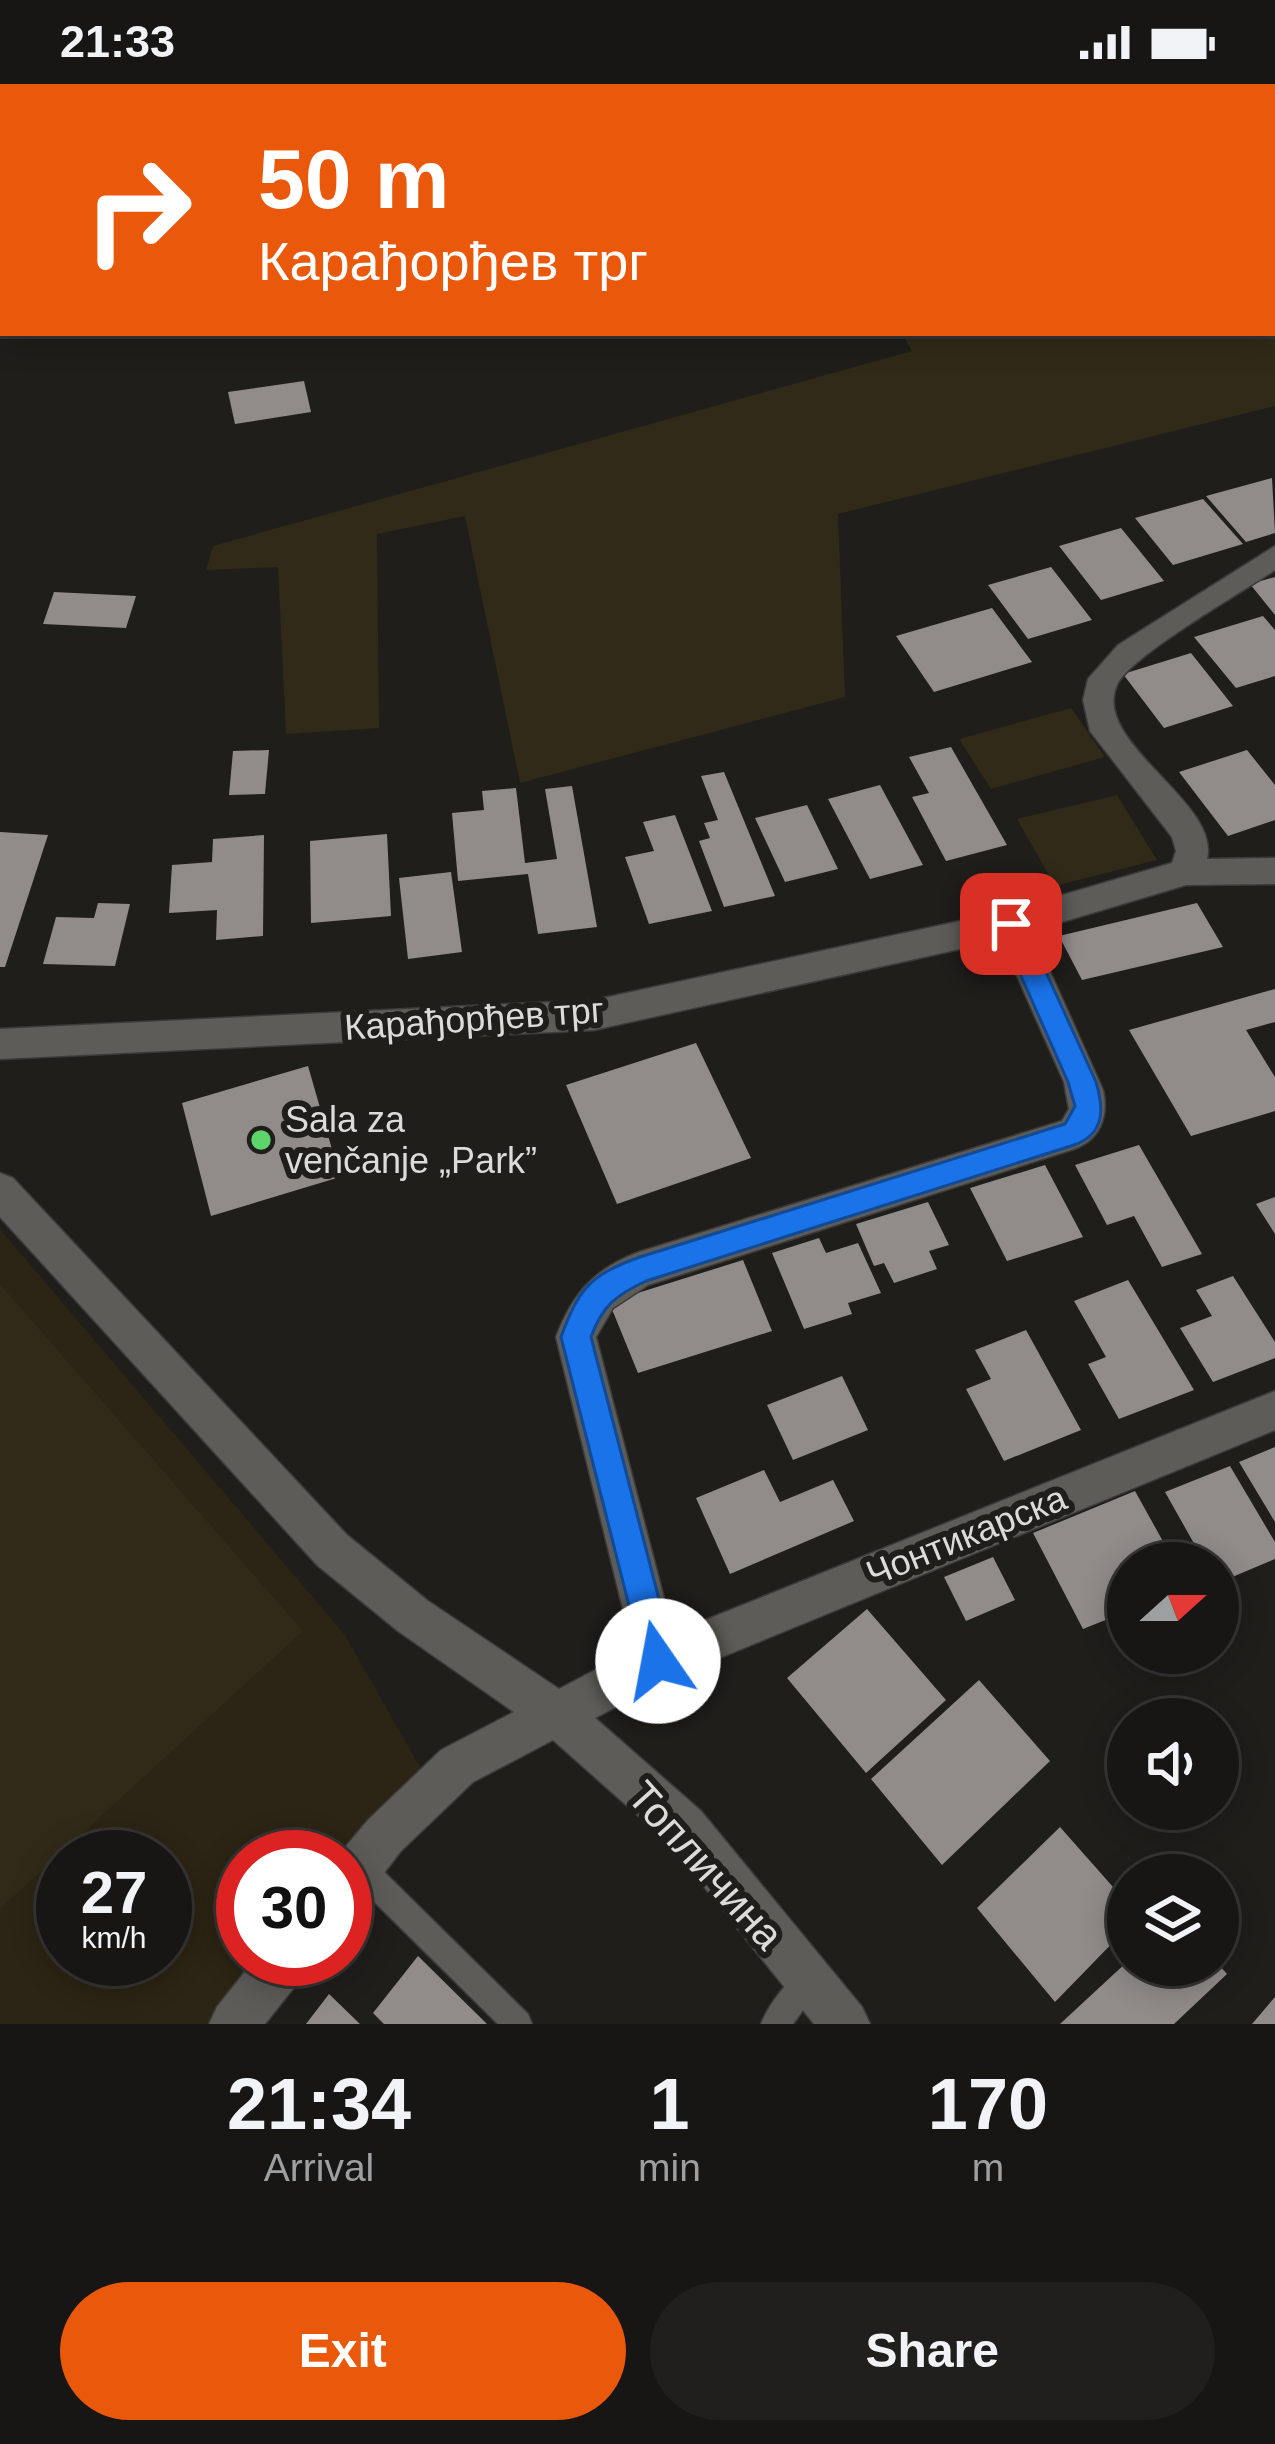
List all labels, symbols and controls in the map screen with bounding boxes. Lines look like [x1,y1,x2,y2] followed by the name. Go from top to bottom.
[60,16,175,67] text: 21:33
[60,132,216,288] icon: right
[258,132,449,226] text: 50 m
[258,231,648,291] text: Карађорђев трг
[960,873,1062,975] pin
[978,891,1044,957] icon: arrive
[343,989,605,1048] street label: Карађорђев трг
[285,1099,537,1181] place label: Sala za venčanje „Park”
[248,1127,274,1153] marker: Sala za venčanje „Park”
[860,1476,1073,1594] street label: Чонтикарска
[1107,1542,1239,1674] north arrow
[1107,1542,1239,1986] map controls
[595,1598,721,1724] position arrow
[1107,1698,1239,1830] button: sound
[618,1772,793,1959] street label: Топличина
[216,1830,372,1986] speed limit sign: 30
[1107,1854,1239,1986] button: layers
[81,1859,147,1926] text: 27
[81,1921,147,1954] text: km/h
[227,2064,411,2144] text: 21:34
[649,2064,690,2144] text: 1
[928,2064,1048,2144] text: 170
[264,2146,374,2189] text: Arrival
[638,2146,701,2189] text: min
[972,2146,1004,2189] text: m
[60,2282,626,2420] button: Exit
[650,2282,1215,2420] button: Share

